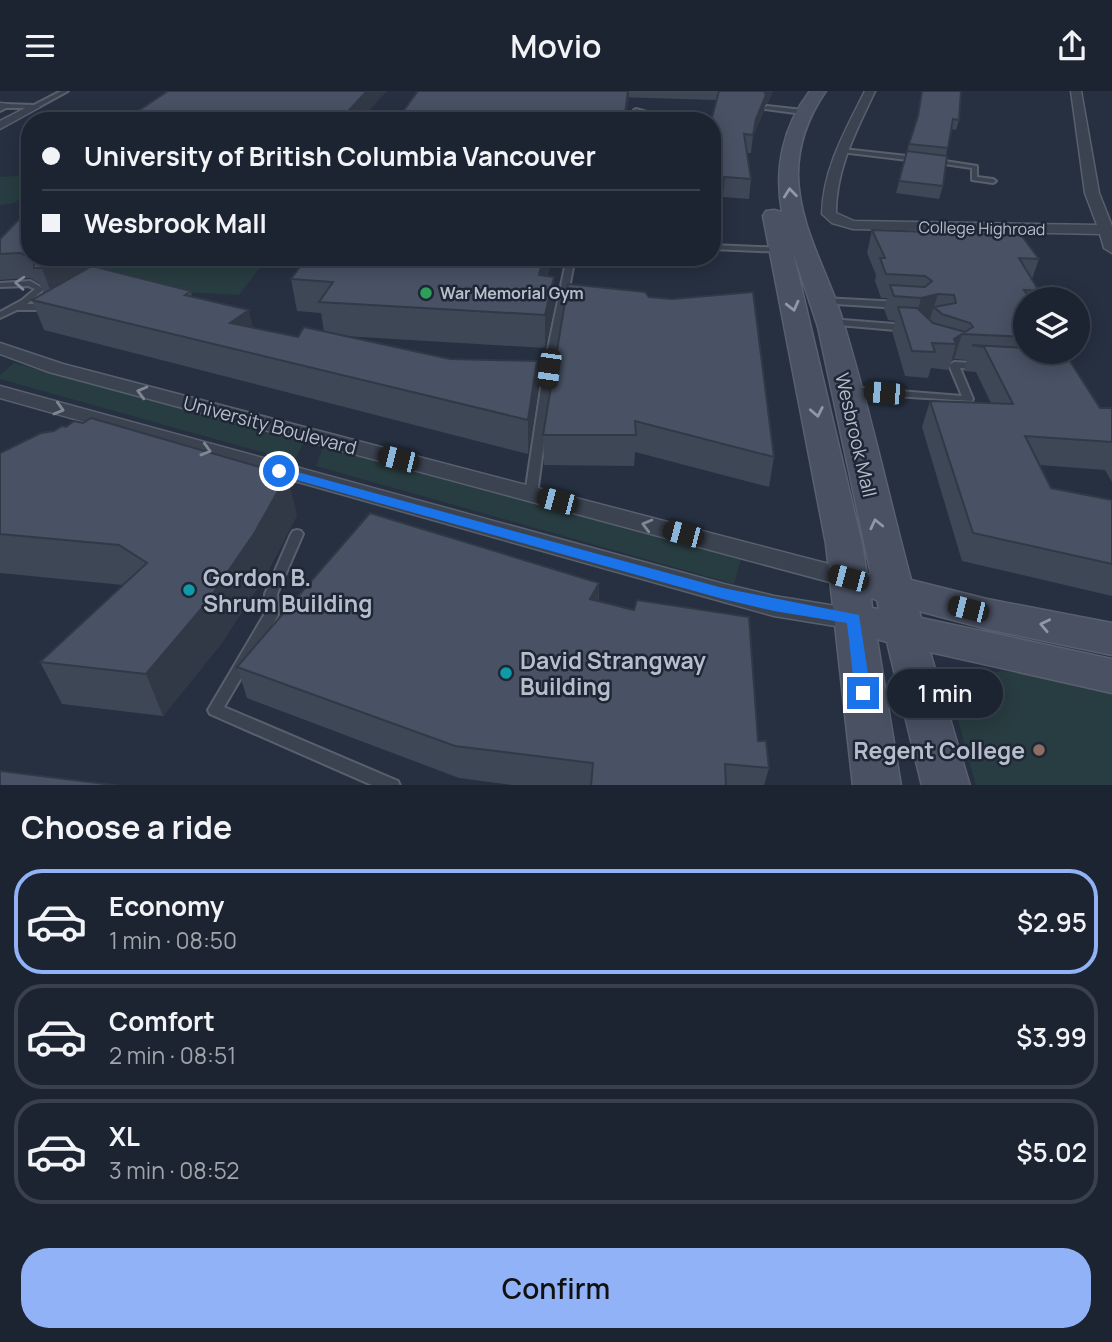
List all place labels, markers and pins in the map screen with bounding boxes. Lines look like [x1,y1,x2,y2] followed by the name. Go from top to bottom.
[440,282,584,304] place label: War Memorial Gym
[418,285,434,301] marker: War Memorial Gym
[203,561,372,619] place label: Gordon B. Shrum Building
[181,582,197,598] marker: Gordon B. Shrum Building
[520,644,706,702] place label: David Strangway Building
[498,665,514,681] marker: David Strangway Building
[853,734,1025,766] place label: Regent College
[1031,742,1047,758] marker: Regent College

